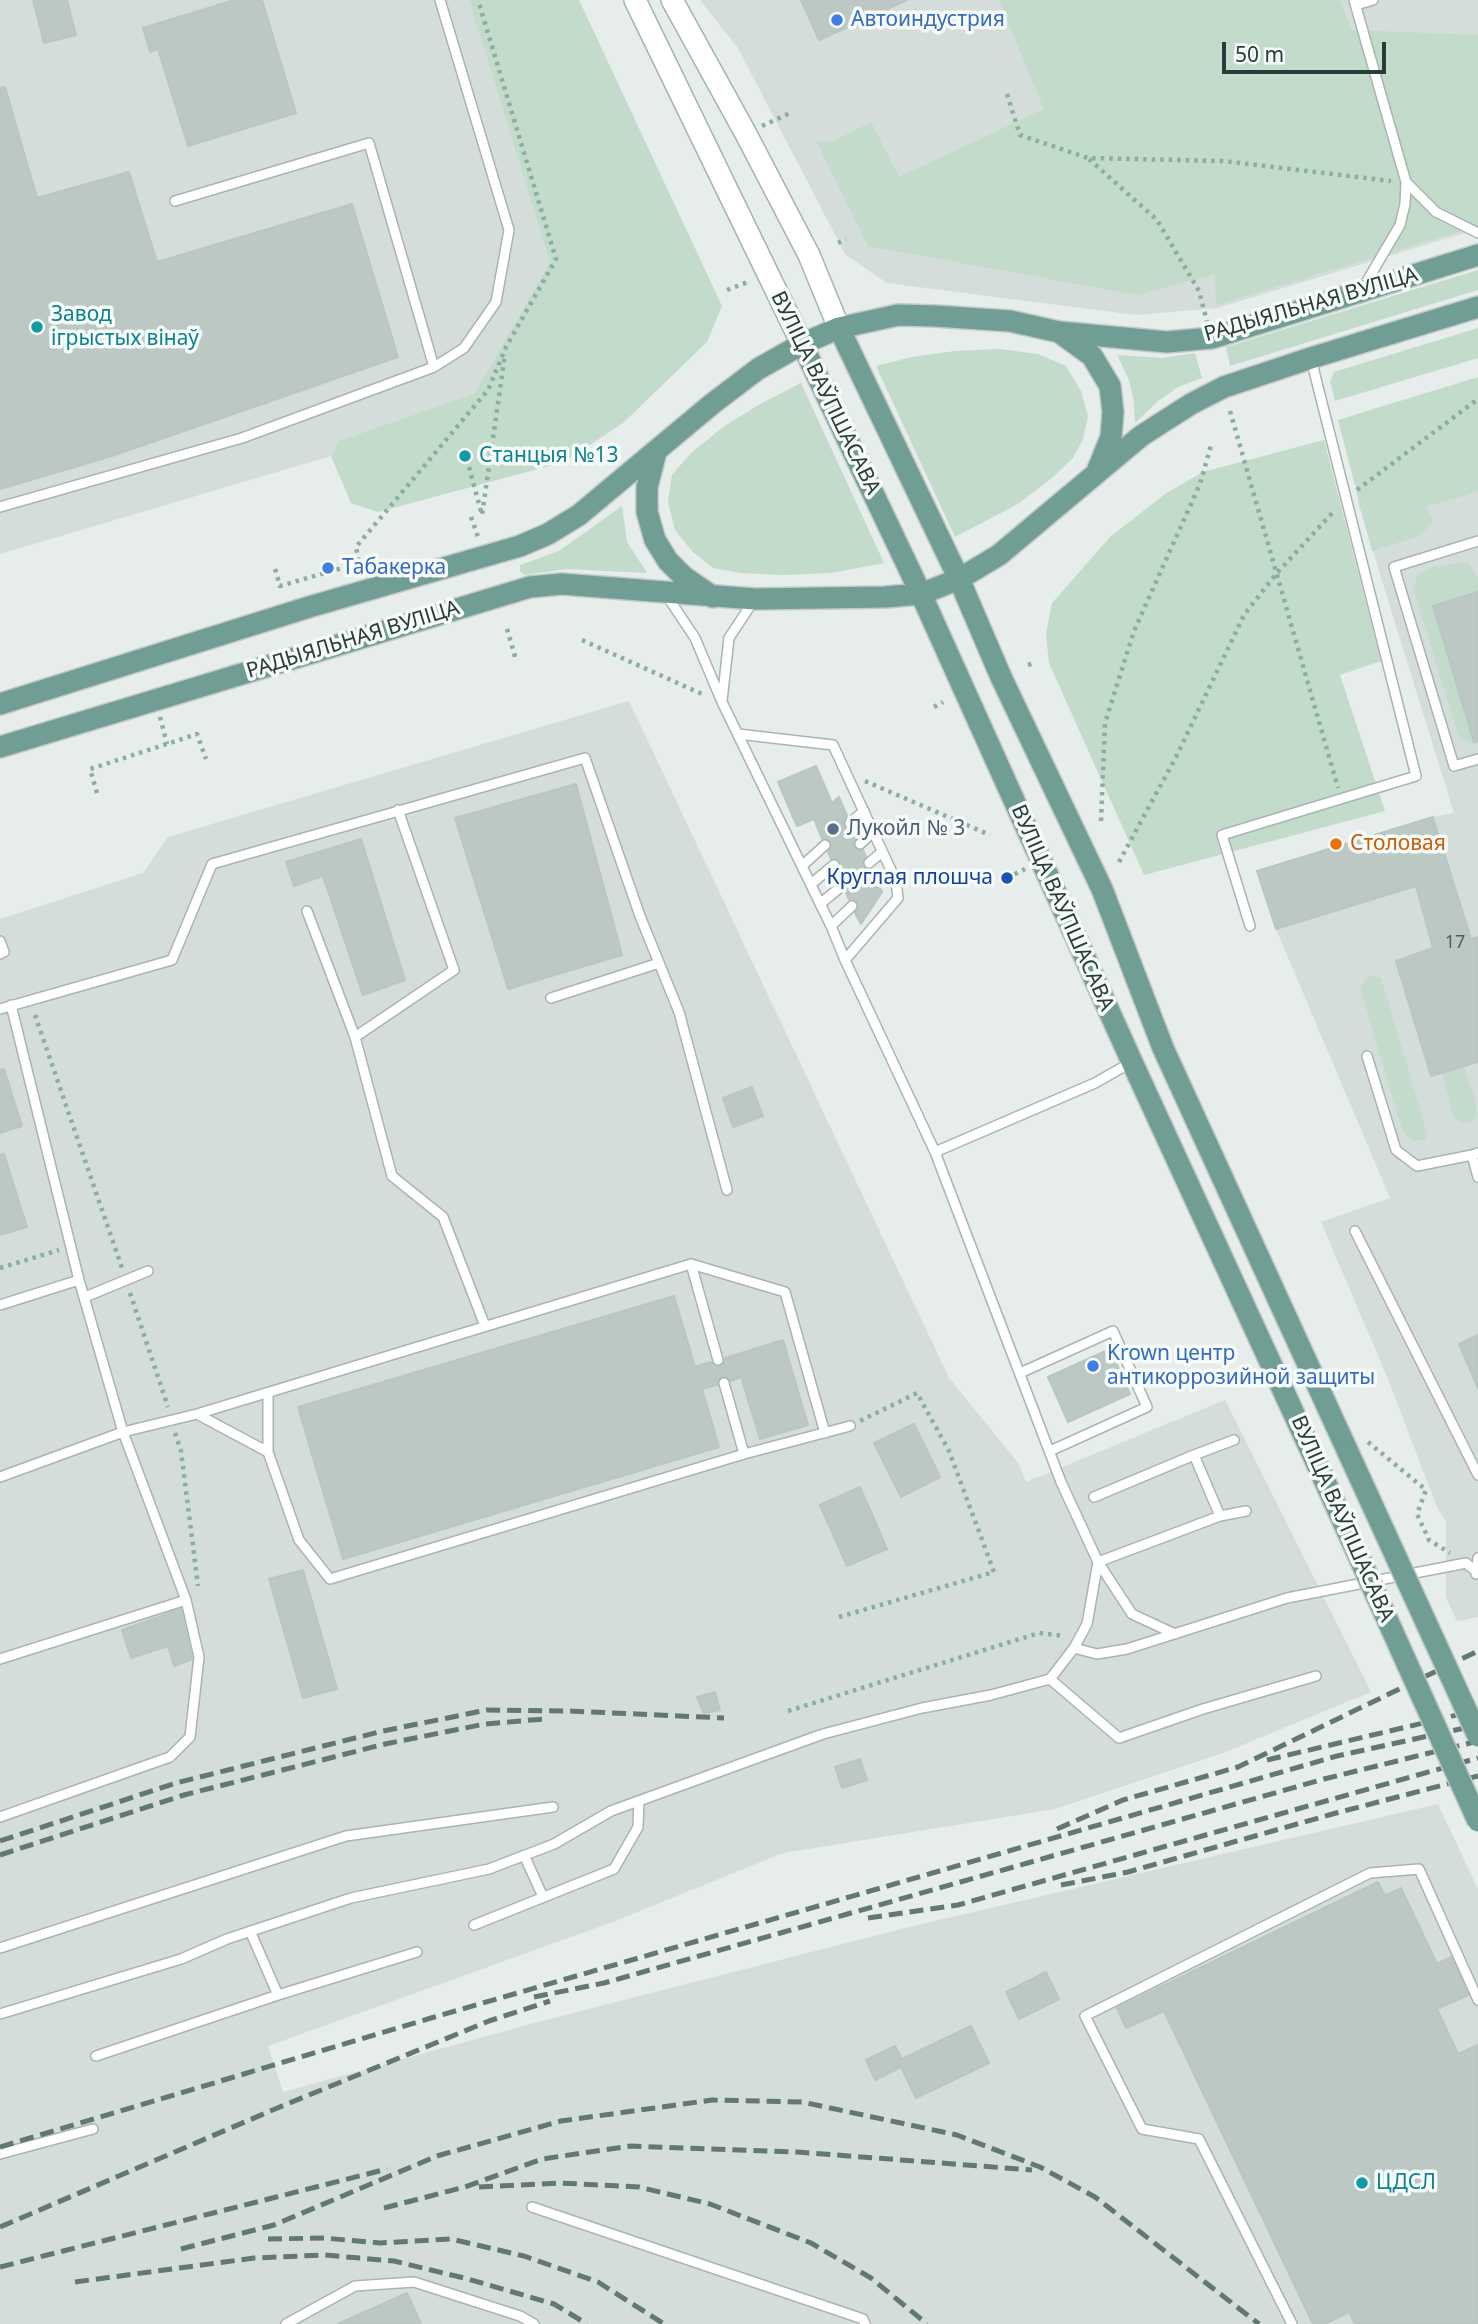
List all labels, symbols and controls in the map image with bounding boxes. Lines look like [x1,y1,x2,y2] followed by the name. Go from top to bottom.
[851,7,1005,33] place label: Автоиндустрия
[829,12,845,28] marker: Автоиндустрия
[1226,28,1390,72] scale bar
[1235,40,1284,68] text: 50 m
[1201,262,1421,348] street label: РАДЫЯЛЬНАЯ ВУЛІЦА
[765,287,885,499] street label: ВУЛІЦА ВАЎПШАСАВА
[51,302,199,352] place label: Завод ігрыстых вінаў
[29,319,45,335] marker: Завод ігрыстых вінаў
[479,443,619,469] place label: Станцыя №13
[457,448,473,464] marker: Станцыя №13
[342,555,446,581] place label: Табакерка
[320,560,336,576] marker: Табакерка
[244,596,462,684] street label: РАДЫЯЛЬНАЯ ВУЛІЦА
[1005,801,1119,1015] street label: ВУЛІЦА ВАЎПШАСАВА
[847,816,965,842] place label: Лукойл № 3
[825,821,841,837] marker: Лукойл № 3
[1350,831,1446,857] place label: Столовая
[1328,836,1344,852] marker: Столовая
[827,865,993,891] place label: Круглая плошча
[999,870,1015,886] marker: Круглая плошча
[1445,932,1465,954] house number: 17
[1107,1341,1375,1391] place label: Krown центр антикоррозийной защиты
[1085,1358,1101,1374] marker: Krown центр антикоррозийной защиты
[1285,1412,1399,1626] street label: ВУЛІЦА ВАЎПШАСАВА
[1376,2170,1436,2196] place label: ЦДСЛ
[1354,2175,1370,2191] marker: ЦДСЛ

